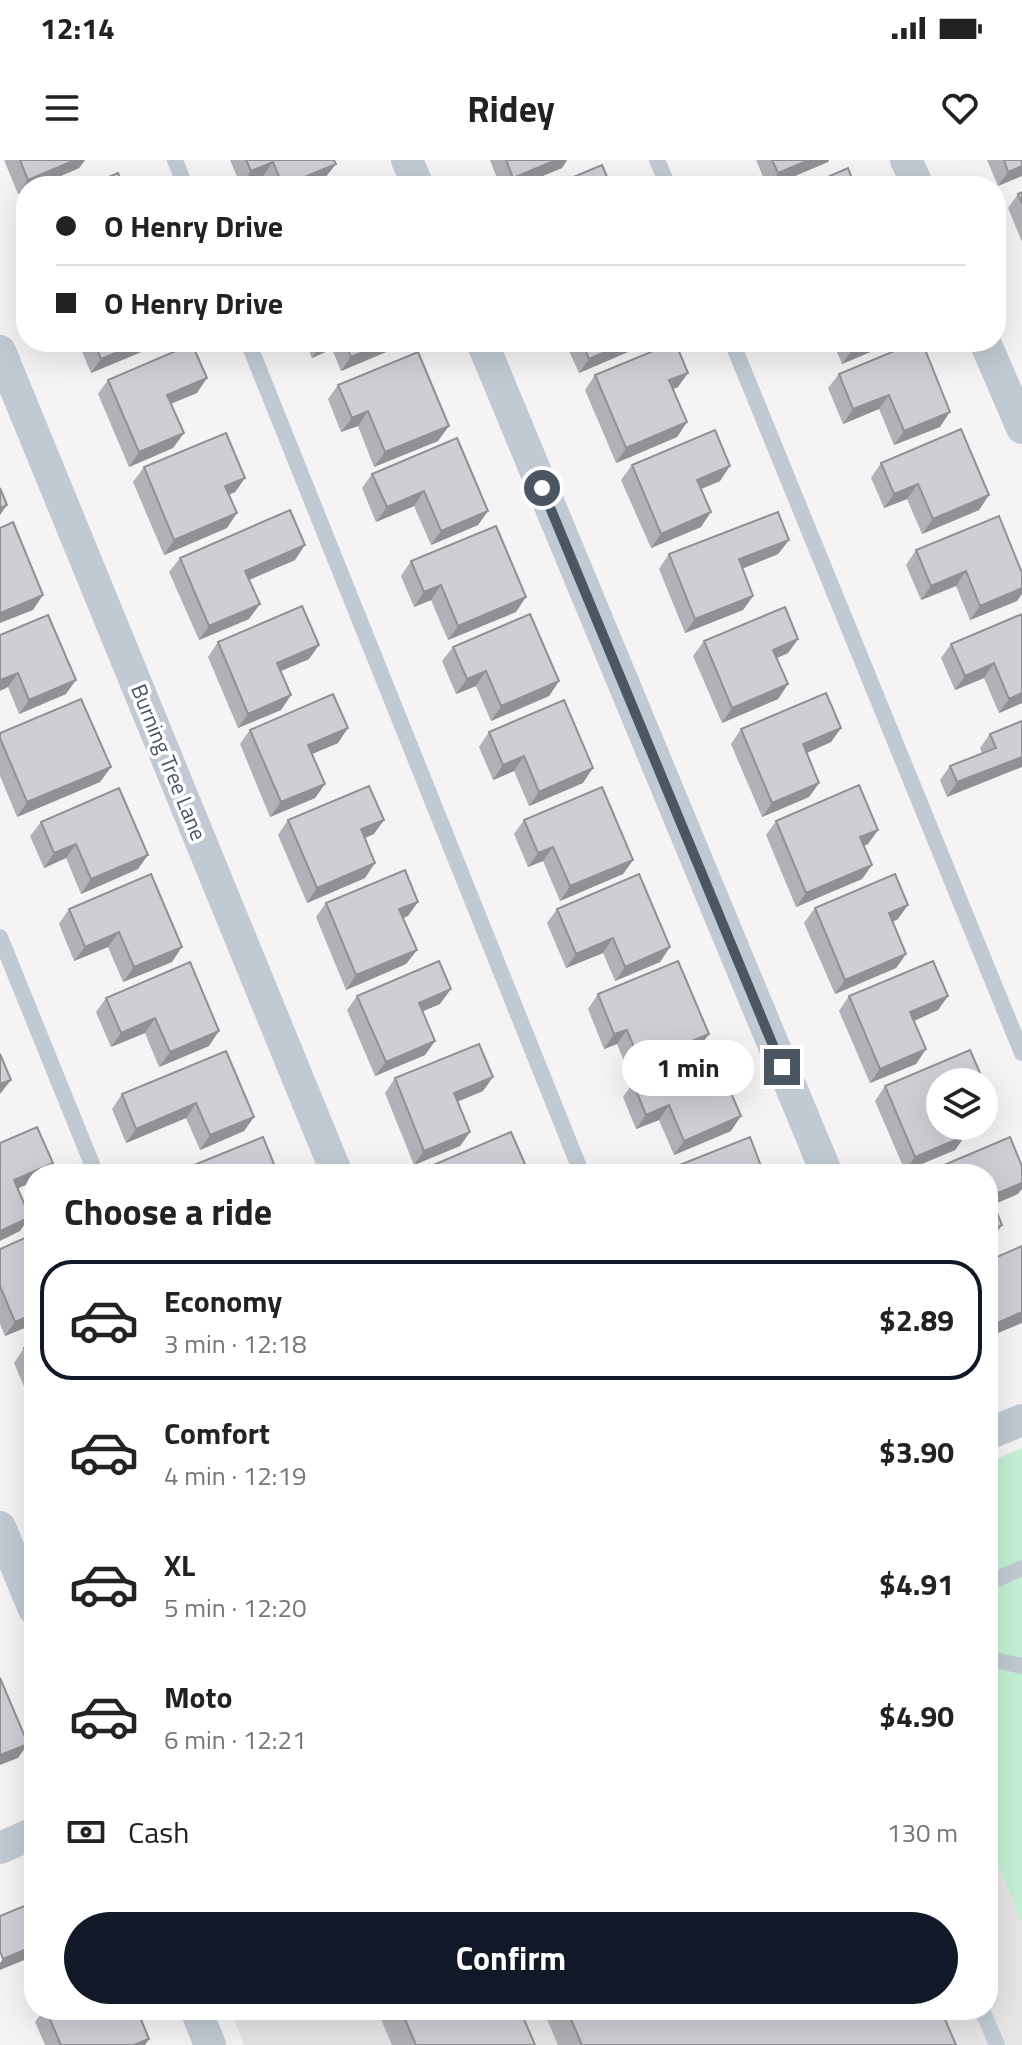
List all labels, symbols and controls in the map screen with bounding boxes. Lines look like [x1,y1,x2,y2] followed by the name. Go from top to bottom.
[40,5,115,51] text: 12:14
[467,81,555,136] text: Ridey
[40,86,84,130] icon: menu
[938,86,982,130] icon: heart
[104,203,283,249] text: O Henry Drive
[104,280,283,326] text: O Henry Drive
[524,470,560,506] route start
[122,679,216,845] street label: Burning Tree Lane
[622,1039,754,1095] callout: 1 min
[656,1048,720,1087] text: 1 min
[764,1049,800,1085] route end
[926,1068,998,1140] map controls
[926,1068,998,1140] button: layers
[64,1184,272,1239] text: Choose a ride
[164,1278,282,1324] text: Economy
[68,1284,140,1356] icon: car
[879,1297,954,1343] text: $2.89
[164,1324,307,1363] text: 3 min · 12:18
[164,1410,270,1456] text: Comfort
[68,1416,140,1488] icon: car
[879,1429,954,1475] text: $3.90
[164,1456,307,1495] text: 4 min · 12:19
[164,1542,195,1588] text: XL
[68,1548,140,1620] icon: car
[879,1561,954,1607] text: $4.91
[164,1588,307,1627] text: 5 min · 12:20
[164,1674,232,1720] text: Moto
[68,1680,140,1752] icon: car
[879,1693,954,1739] text: $4.90
[164,1720,307,1759] text: 6 min · 12:21
[128,1809,189,1855] text: Cash
[64,1810,108,1854] icon: cash
[887,1813,958,1852] text: 130 m
[64,1912,958,2004] button: Confirm

